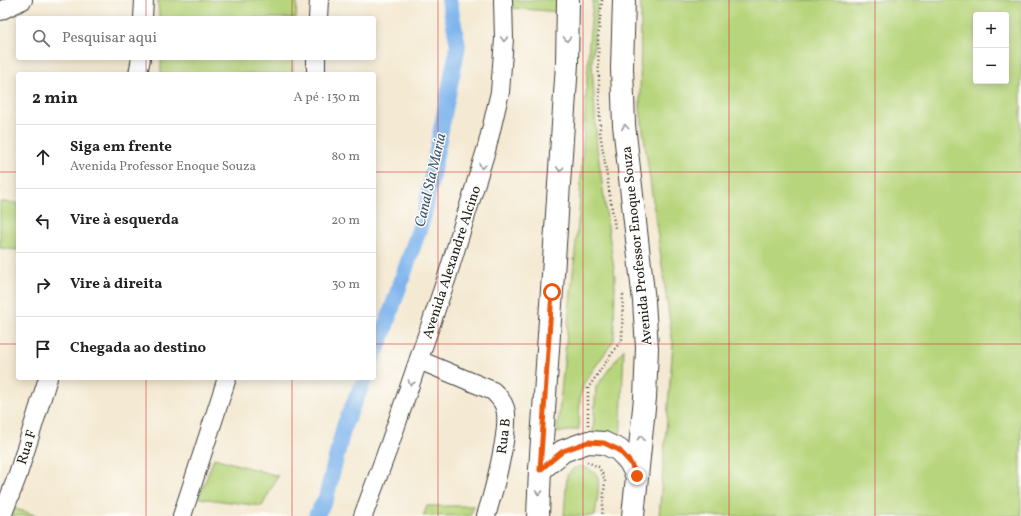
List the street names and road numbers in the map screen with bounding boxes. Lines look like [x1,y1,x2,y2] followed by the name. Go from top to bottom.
[618,145,657,346] street label: Avenida Professor Enoque Souza
[419,183,486,341] street label: Avenida Alexandre Alcino
[493,417,516,455] street label: Rua B
[13,428,42,467] street label: Rua F

